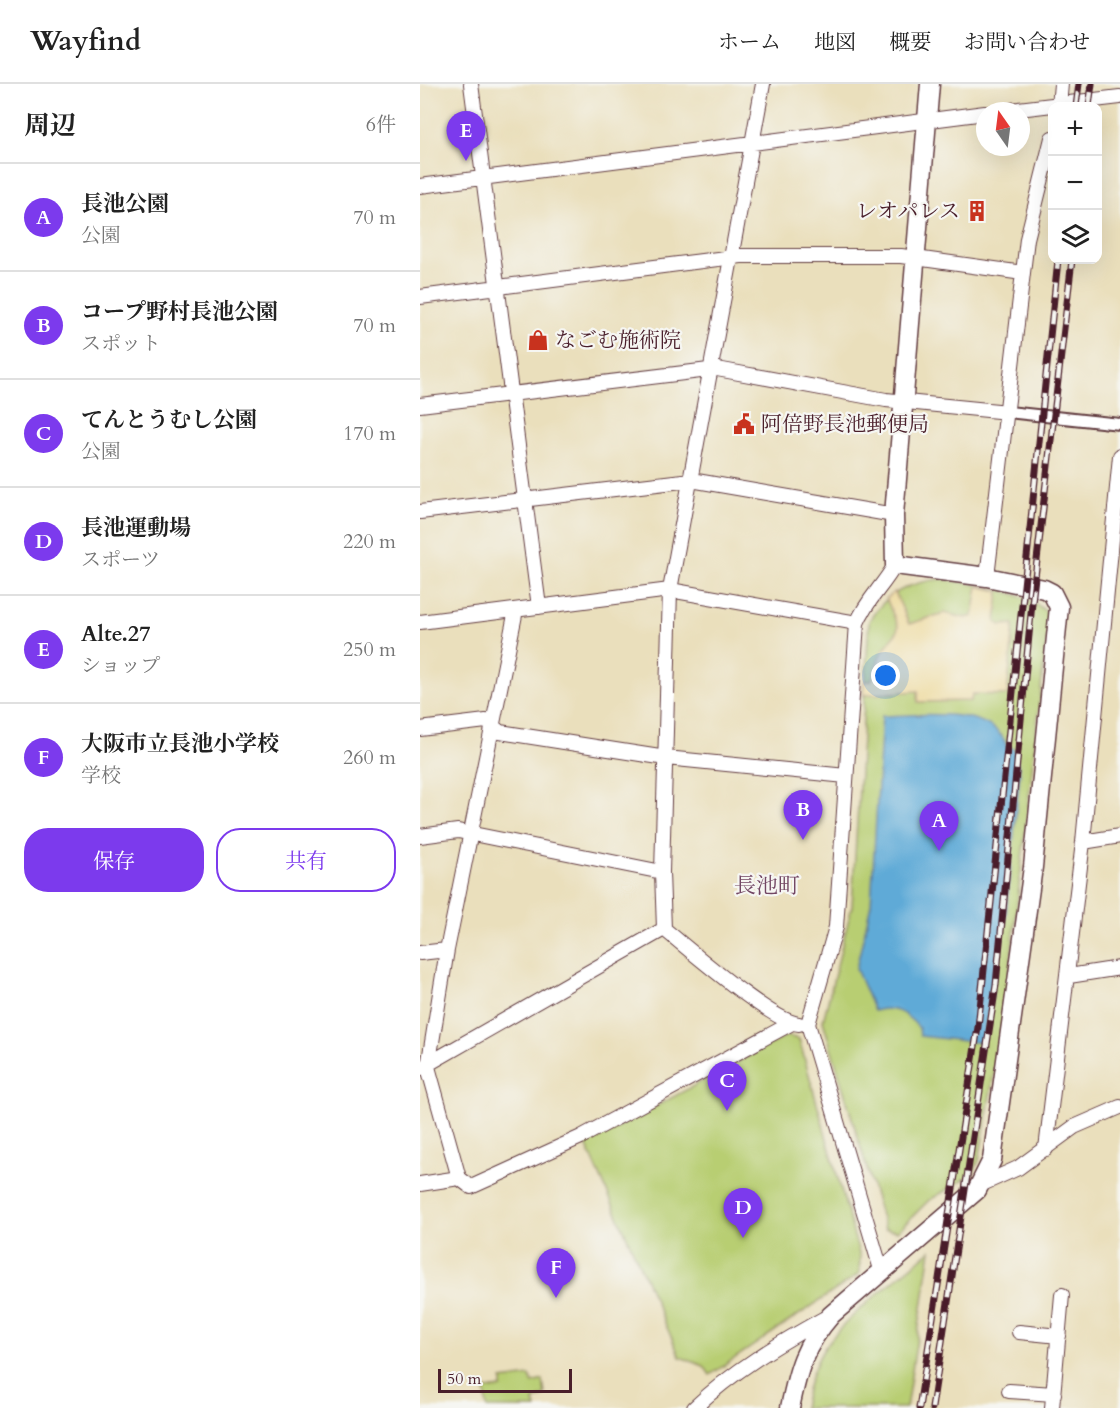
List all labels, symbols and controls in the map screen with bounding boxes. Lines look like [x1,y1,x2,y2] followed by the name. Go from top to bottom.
[30,22,141,60] text: Wayfind
[718,28,781,57] text: ホーム
[814,28,856,57] text: 地図
[889,28,931,57] text: 概要
[964,28,1090,57] text: お問い合わせ
[976,102,1030,156] north arrow
[1048,102,1102,264] map controls
[1048,102,1102,156] button: +
[24,108,76,143] text: 周辺
[366,111,396,138] text: 6件
[446,112,486,161] pin: E
[1048,156,1102,210] button: −
[81,189,169,219] text: 長池公園
[856,197,960,226] place label: レオパレス
[965,199,989,223] building icon: レオパレス
[36,204,51,231] text: A
[353,204,396,231] text: 70 m
[1048,210,1102,264] button: layers
[81,222,121,249] text: 公園
[81,297,278,327] text: コープ野村長池公園
[36,312,51,339] text: B
[353,312,396,339] text: 70 m
[555,326,681,355] place label: なごむ施術院
[526,328,550,352] shop icon: なごむ施術院
[81,330,161,357] text: スポット
[81,405,257,435] text: てんとうむし公園
[761,410,929,439] place label: 阿倍野長池郵便局
[732,412,756,436] public building icon: 阿倍野長池郵便局
[36,420,51,447] text: C
[343,420,396,447] text: 170 m
[81,438,121,465] text: 公園
[81,513,191,543] text: 長池運動場
[35,528,52,555] text: D
[343,528,396,555] text: 220 m
[81,546,160,573] text: スポーツ
[81,619,150,649] text: Alte.27
[37,636,50,663] text: E
[343,636,396,663] text: 250 m
[81,652,161,679] text: ショップ
[871,661,900,690] your location
[81,729,279,759] text: 大阪市立長池小学校
[38,744,49,771] text: F
[343,744,396,771] text: 260 m
[81,762,121,789] text: 学校
[784,790,823,840] pin: B
[920,802,958,851] pin: A
[24,828,204,892] button: 保存
[216,828,396,892] button: 共有
[734,871,800,901] district label: 長池町
[708,1062,746,1111] pin: C
[724,1188,762,1238] pin: D
[536,1248,576,1298] pin: F
[438,1366,572,1394] scale bar
[447,1368,481,1390] text: 50 m

